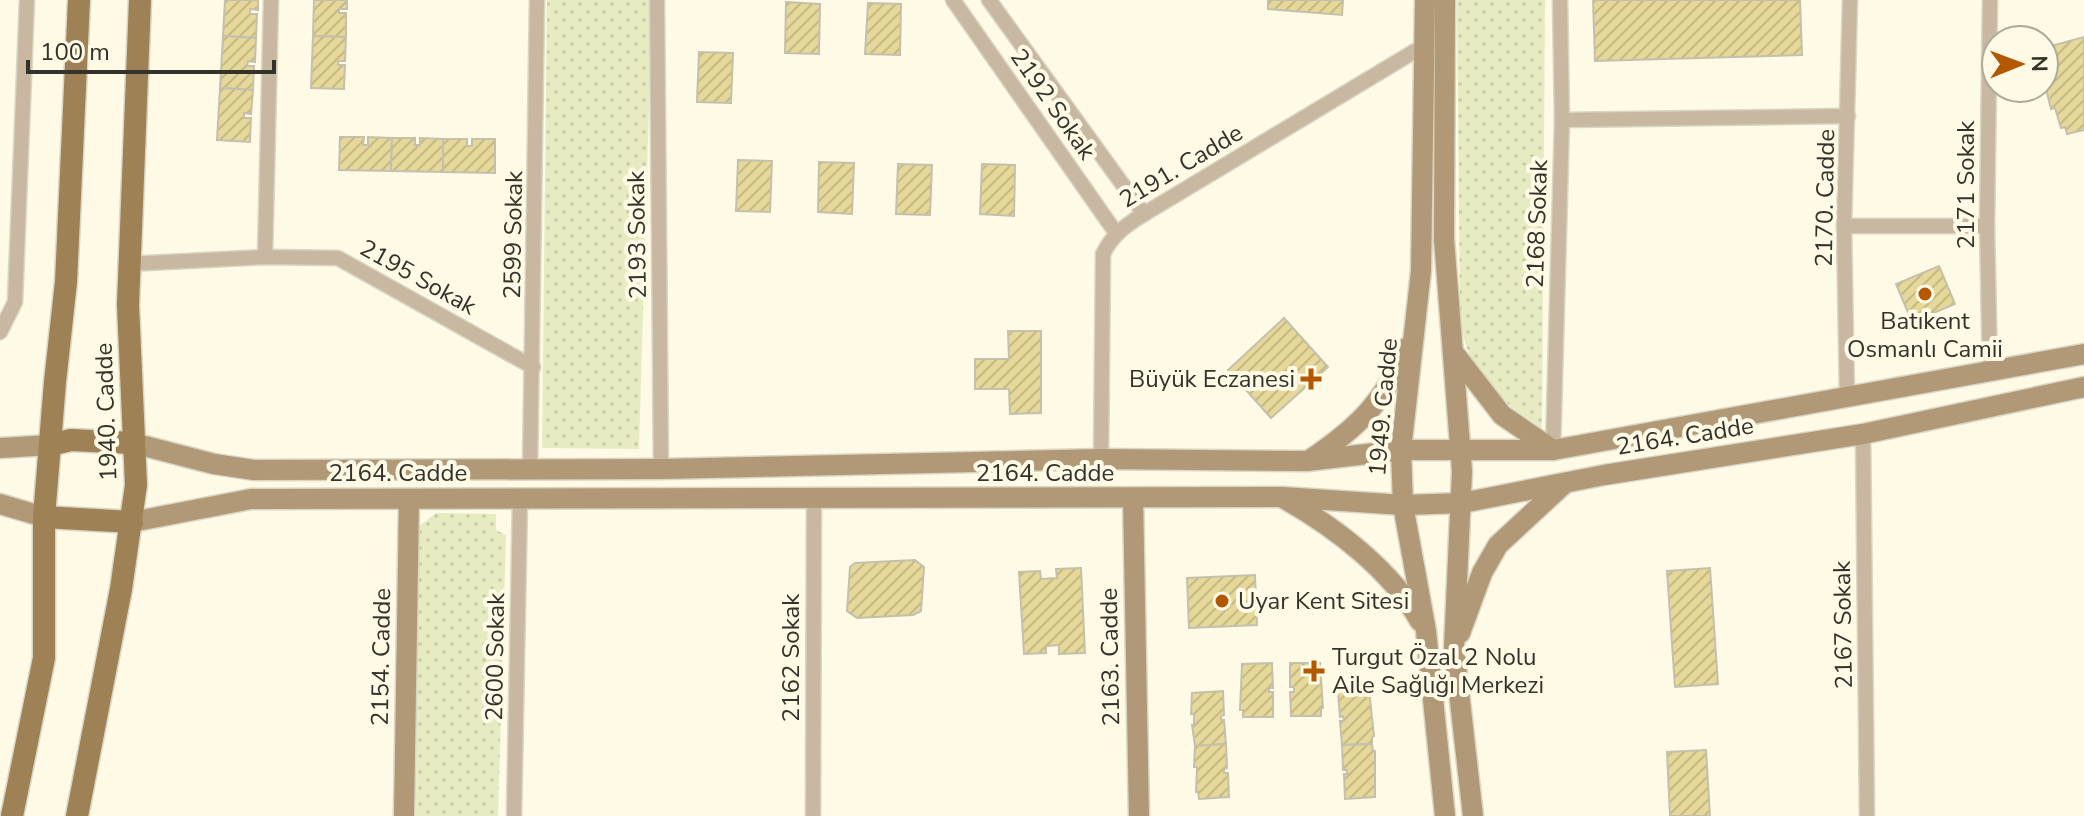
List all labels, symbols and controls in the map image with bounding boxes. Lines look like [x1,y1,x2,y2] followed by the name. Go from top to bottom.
[28,24,274,74] scale bar
[1980,24,2060,104] north arrow
[40,36,110,68] text: 100 m
[1003,42,1104,167] street label: 2192 Sokak
[2024,55,2054,72] text: N
[1113,117,1249,215] street label: 2191. Cadde
[1950,120,1982,249] street label: 2171 Sokak
[1808,128,1842,268] street label: 2170. Cadde
[1519,158,1555,289] street label: 2168 Sokak
[496,170,530,300] street label: 2599 Sokak
[620,170,654,300] street label: 2193 Sokak
[354,232,483,323] street label: 2195 Sokak
[1916,285,1934,303] marker: Batıkent Osmanlı Camii
[1847,305,2003,365] place label: Batıkent Osmanlı Camii
[1361,337,1405,477] street label: 1949. Cadde
[88,342,124,482] street label: 1940. Cadde
[1129,363,1295,395] place label: Büyük Eczanesi
[1302,370,1320,388] marker: Büyük Eczanesi
[1614,409,1756,463] street label: 2164. Cadde
[329,457,467,489] street label: 2164. Cadde
[976,457,1114,489] street label: 2164. Cadde
[1826,560,1860,690] street label: 2167 Sokak
[1238,585,1409,617] place label: Uyar Kent Sitesi
[364,587,398,727] street label: 2154. Cadde
[1093,587,1127,727] street label: 2163. Cadde
[478,592,512,722] street label: 2600 Sokak
[1213,592,1231,610] marker: Uyar Kent Sitesi
[775,593,807,722] street label: 2162 Sokak
[1332,641,1544,701] place label: Turgut Özal 2 Nolu Aile Sağlığı Merkezi
[1303,660,1325,682] marker: Turgut Özal 2 Nolu Aile Sağlığı Merkezi

